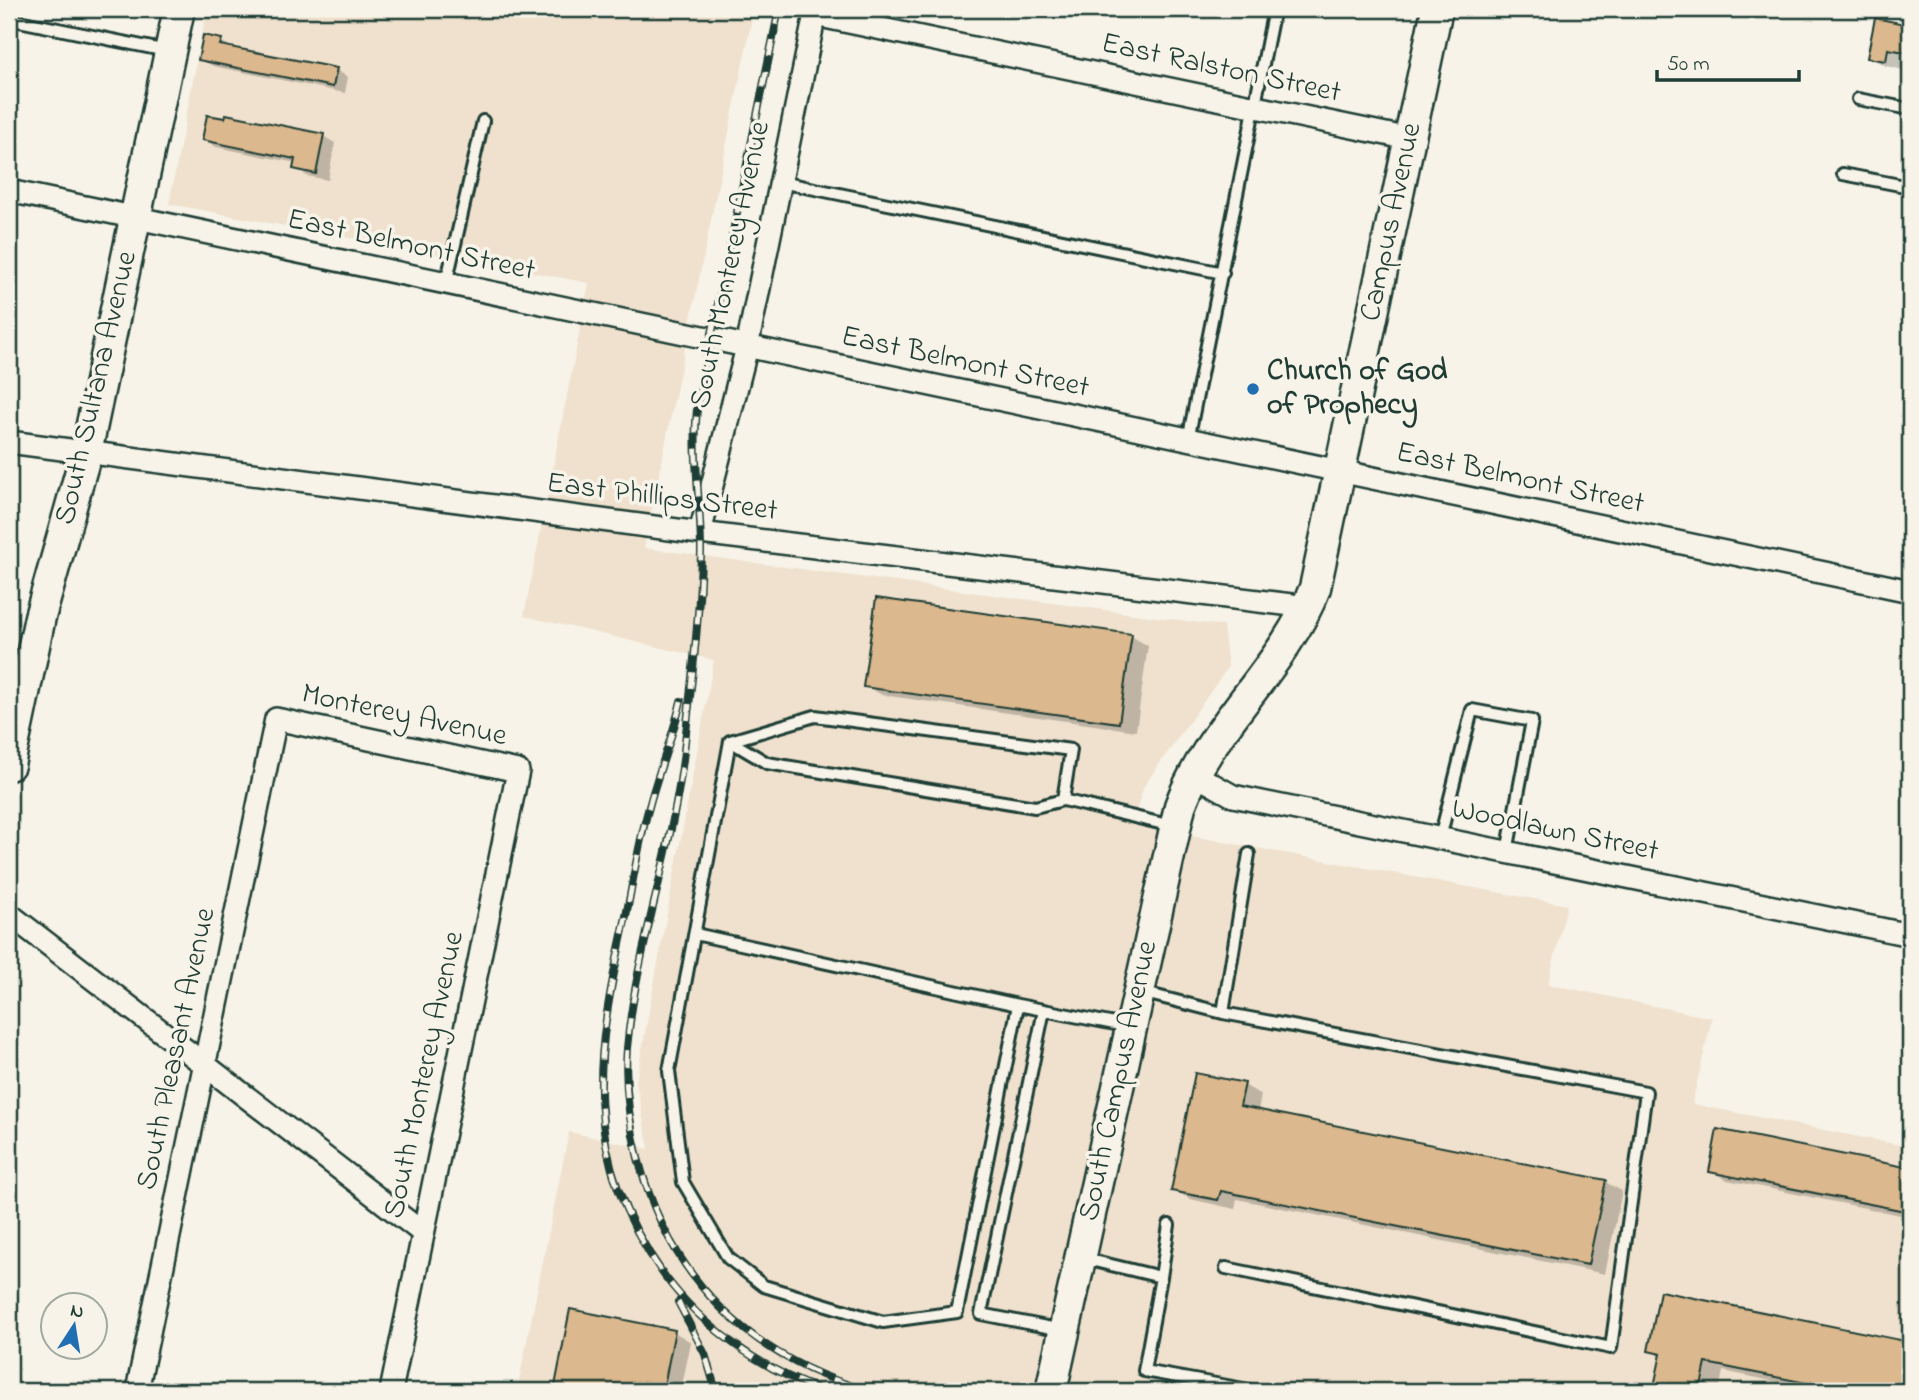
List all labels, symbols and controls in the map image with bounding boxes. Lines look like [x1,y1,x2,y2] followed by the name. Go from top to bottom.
[1097,22,1345,116] street label: East Ralston Street
[1657,38,1798,82] scale bar
[1667,50,1710,80] text: 50 m
[679,117,783,413] street label: South Monterey Avenue
[1350,118,1435,325] street label: Campus Avenue
[283,198,539,294] street label: East Belmont Street
[44,246,150,529] street label: South Sultana Avenue
[837,315,1093,411] street label: East Belmont Street
[1267,350,1448,428] place label: Church of God of Prophecy
[1245,381,1261,397] marker: Church of God of Prophecy
[1392,431,1648,527] street label: East Belmont Street
[544,462,780,534] street label: East Phillips Street
[297,673,511,759] street label: Monterey Avenue
[1448,788,1662,874] street label: Woodlawn Street
[126,903,229,1194] street label: South Pleasant Avenue
[373,927,477,1223] street label: South Monterey Avenue
[1068,936,1170,1225] street label: South Campus Avenue
[38,1292,108,1362] north arrow
[68,1297,86,1326] text: N

